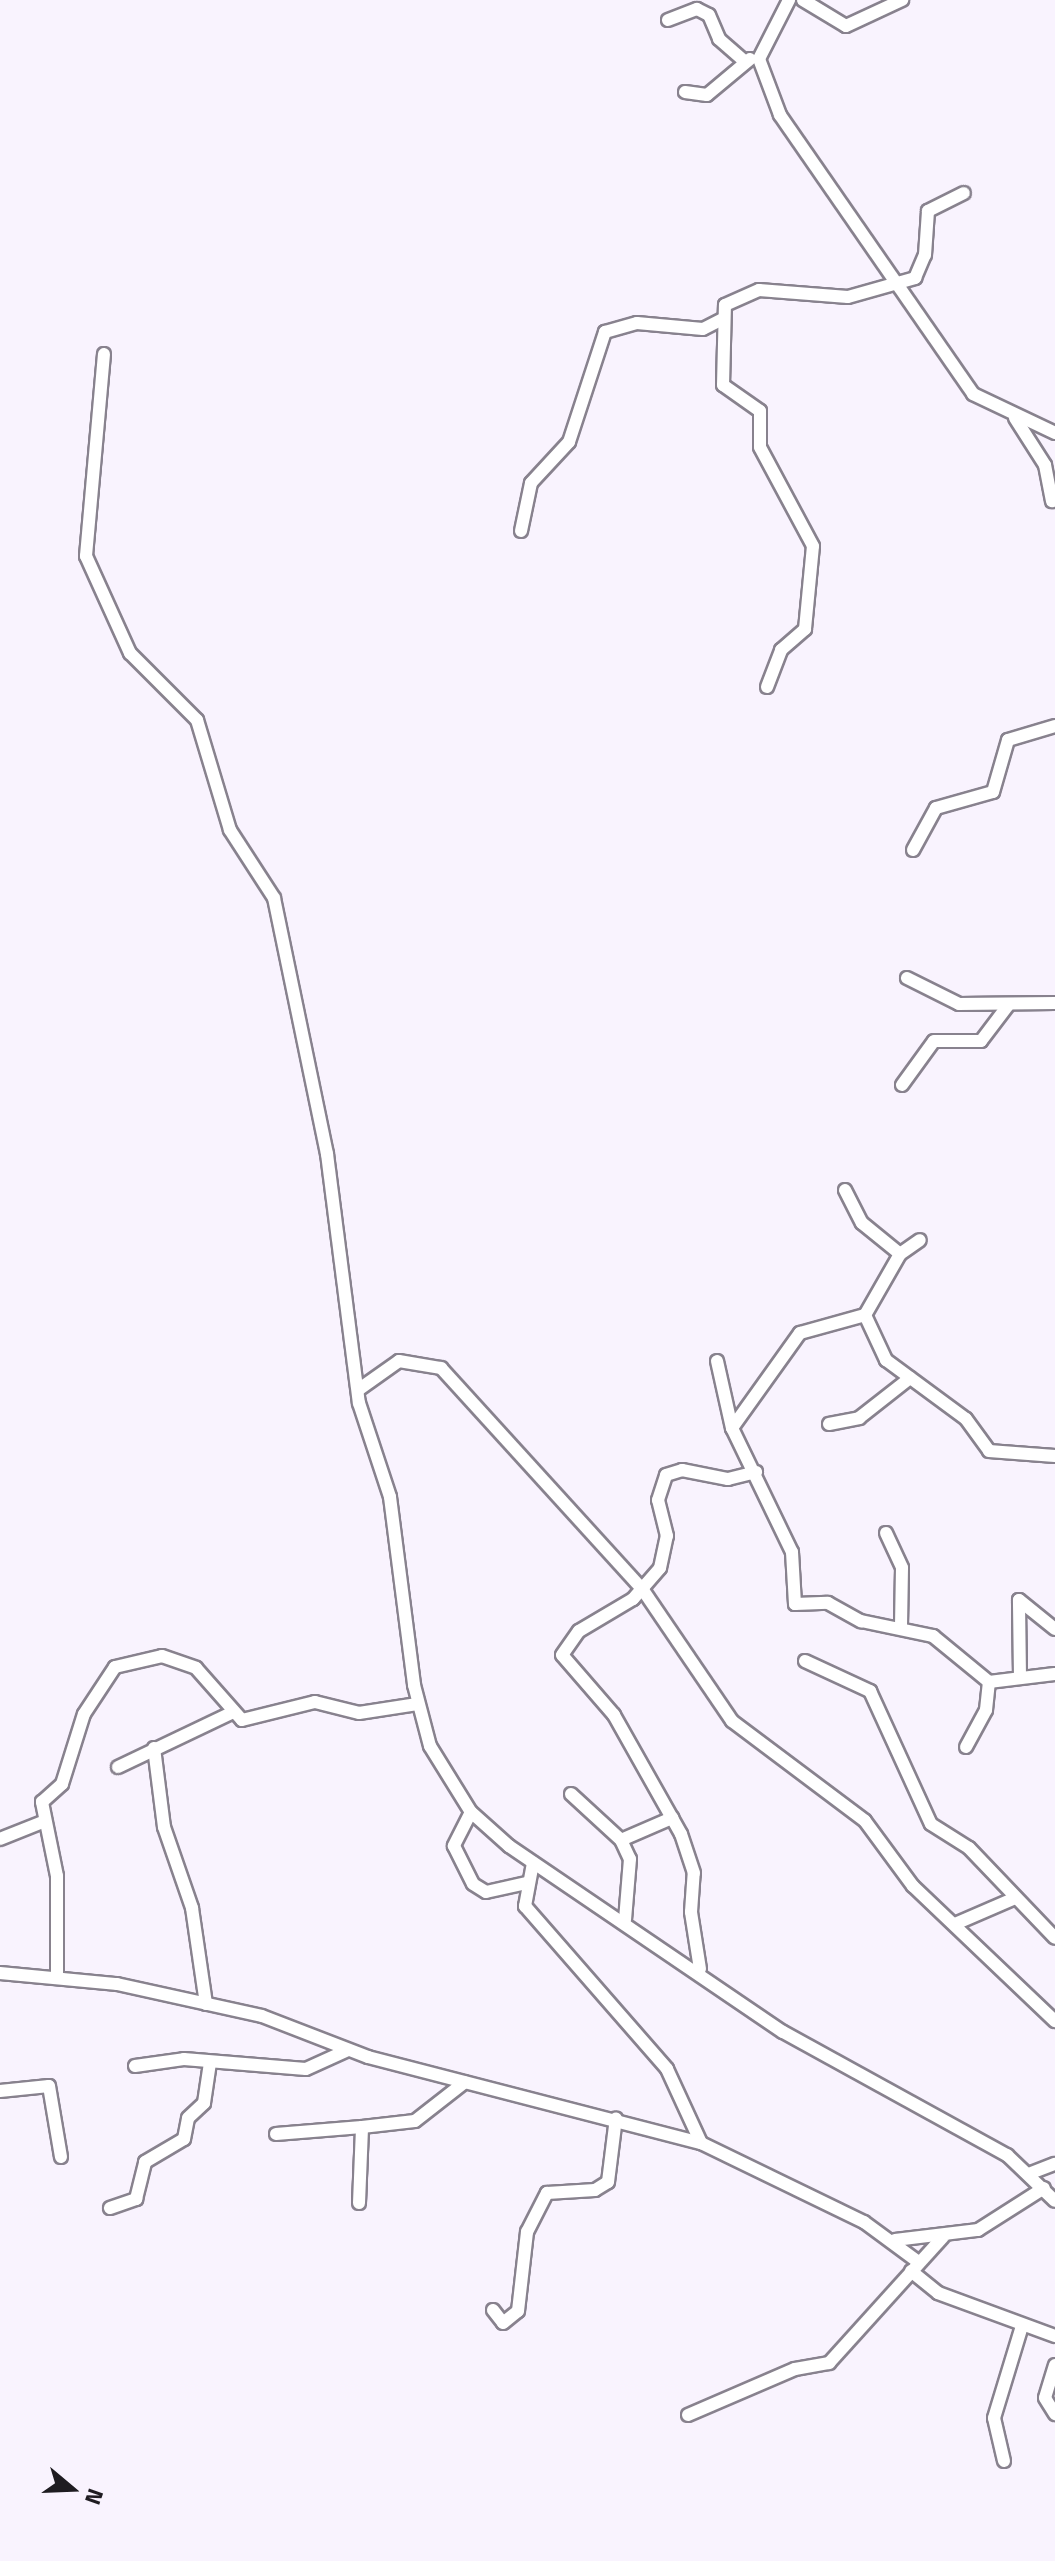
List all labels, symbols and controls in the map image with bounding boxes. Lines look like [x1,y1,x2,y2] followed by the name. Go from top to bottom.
[32,2449,112,2529] north arrow
[76,2484,113,2510] text: N

